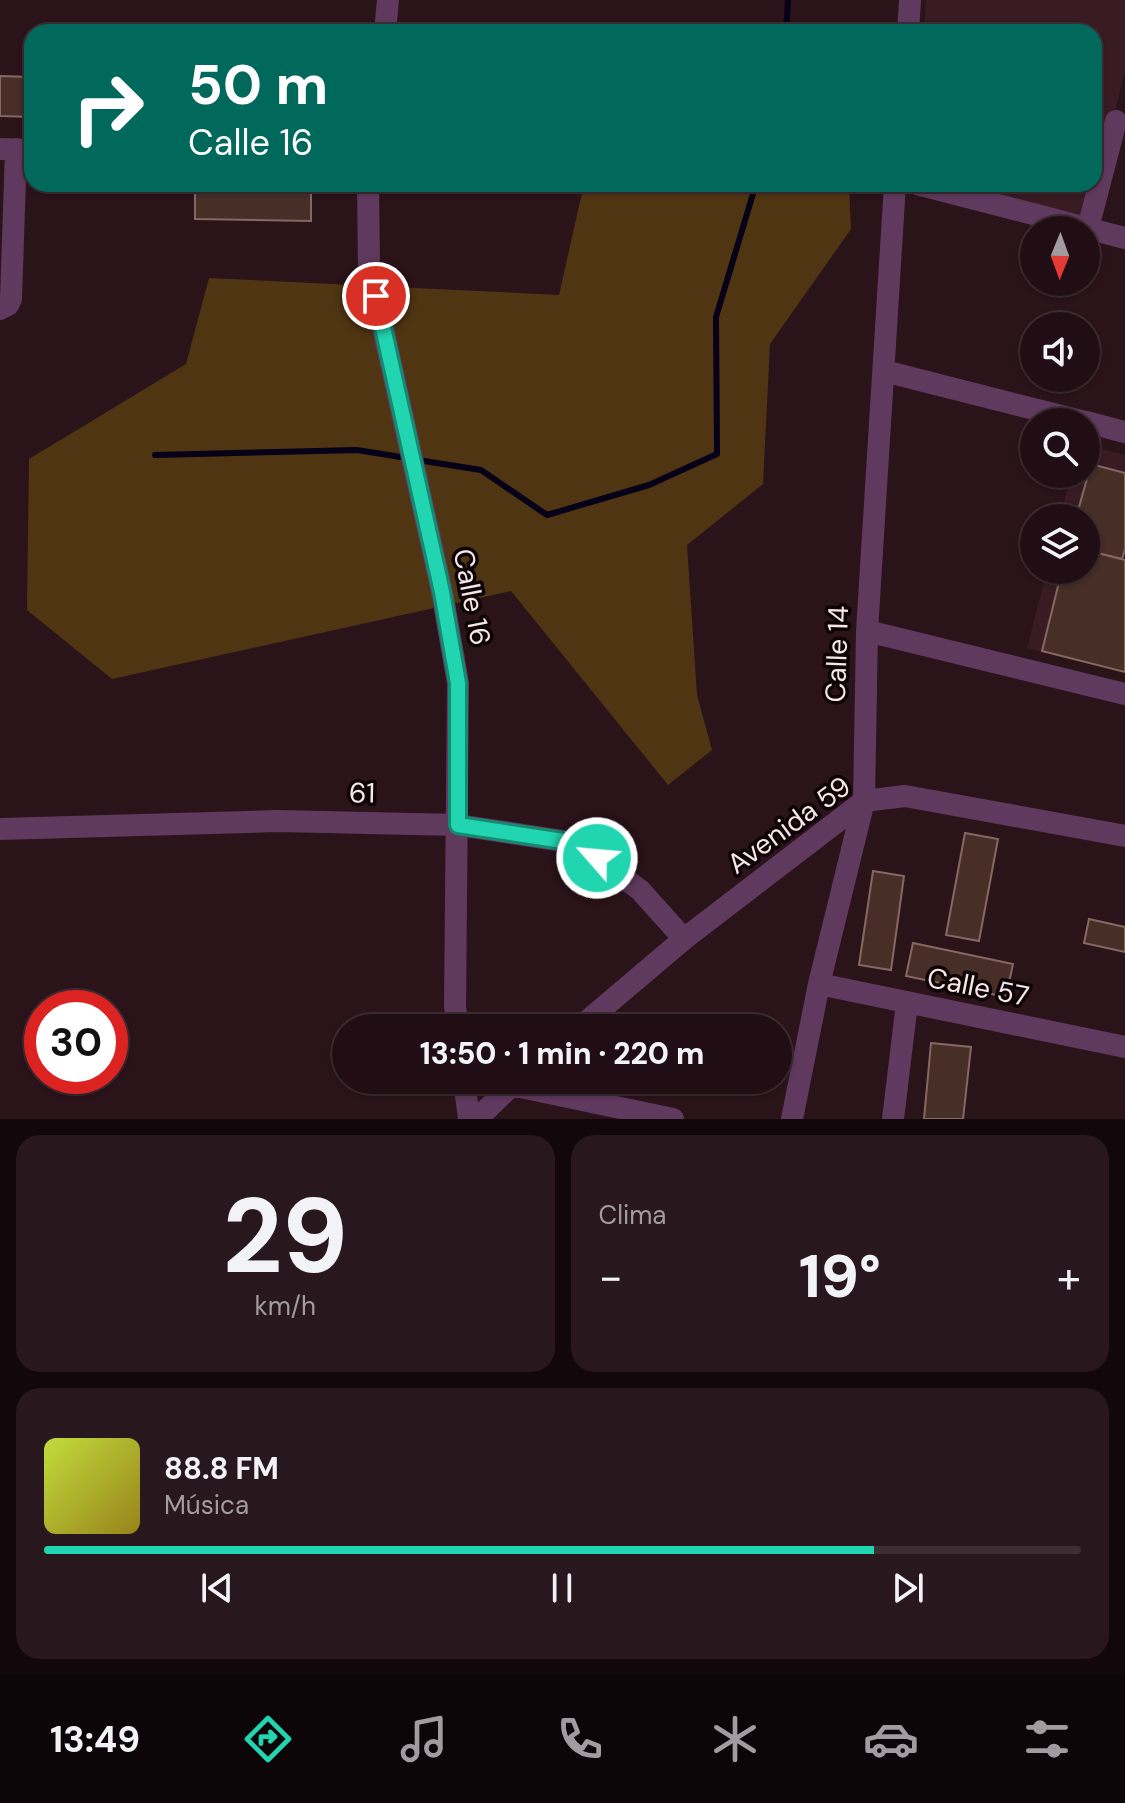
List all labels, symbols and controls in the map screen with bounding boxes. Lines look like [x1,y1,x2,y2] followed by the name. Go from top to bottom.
[188,48,328,121] text: 50 m
[56,56,160,160] icon: right
[188,119,313,166] text: Calle 16
[1020,216,1100,296] north arrow
[1020,216,1100,584] map controls
[342,262,410,330] pin
[354,274,398,318] icon: arrive
[1020,312,1100,392] button: sound
[1020,408,1100,488] button: search
[1020,504,1100,584] button: layers
[445,546,499,648] street label: Calle 16
[817,605,857,703] street label: Calle 14
[720,768,858,882] street label: Avenida 59
[349,774,375,812] street label: 61
[555,816,639,900] position arrow
[924,959,1032,1015] street label: Calle 57
[24,990,128,1094] speed limit sign: 30
[420,1034,704,1073] text: 13:50 · 1 min · 220 m
[222,1169,348,1304] text: 29
[599,1198,667,1232] text: Clima
[799,1237,881,1316] text: 19°
[599,1248,623,1306] text: −
[1057,1248,1081,1306] text: +
[255,1289,316,1323] text: km/h
[164,1449,279,1488] text: 88.8 FM
[164,1488,249,1522] text: Música
[195,1566,239,1610] icon: previous
[540,1566,584,1610] icon: pause
[886,1566,930,1610] icon: next
[240,1711,296,1767] icon: directions
[396,1711,452,1767] icon: music
[552,1711,608,1767] icon: phone
[707,1711,763,1767] icon: climate
[863,1711,919,1767] icon: car
[1019,1711,1075,1767] icon: filters
[50,1716,140,1763] text: 13:49

